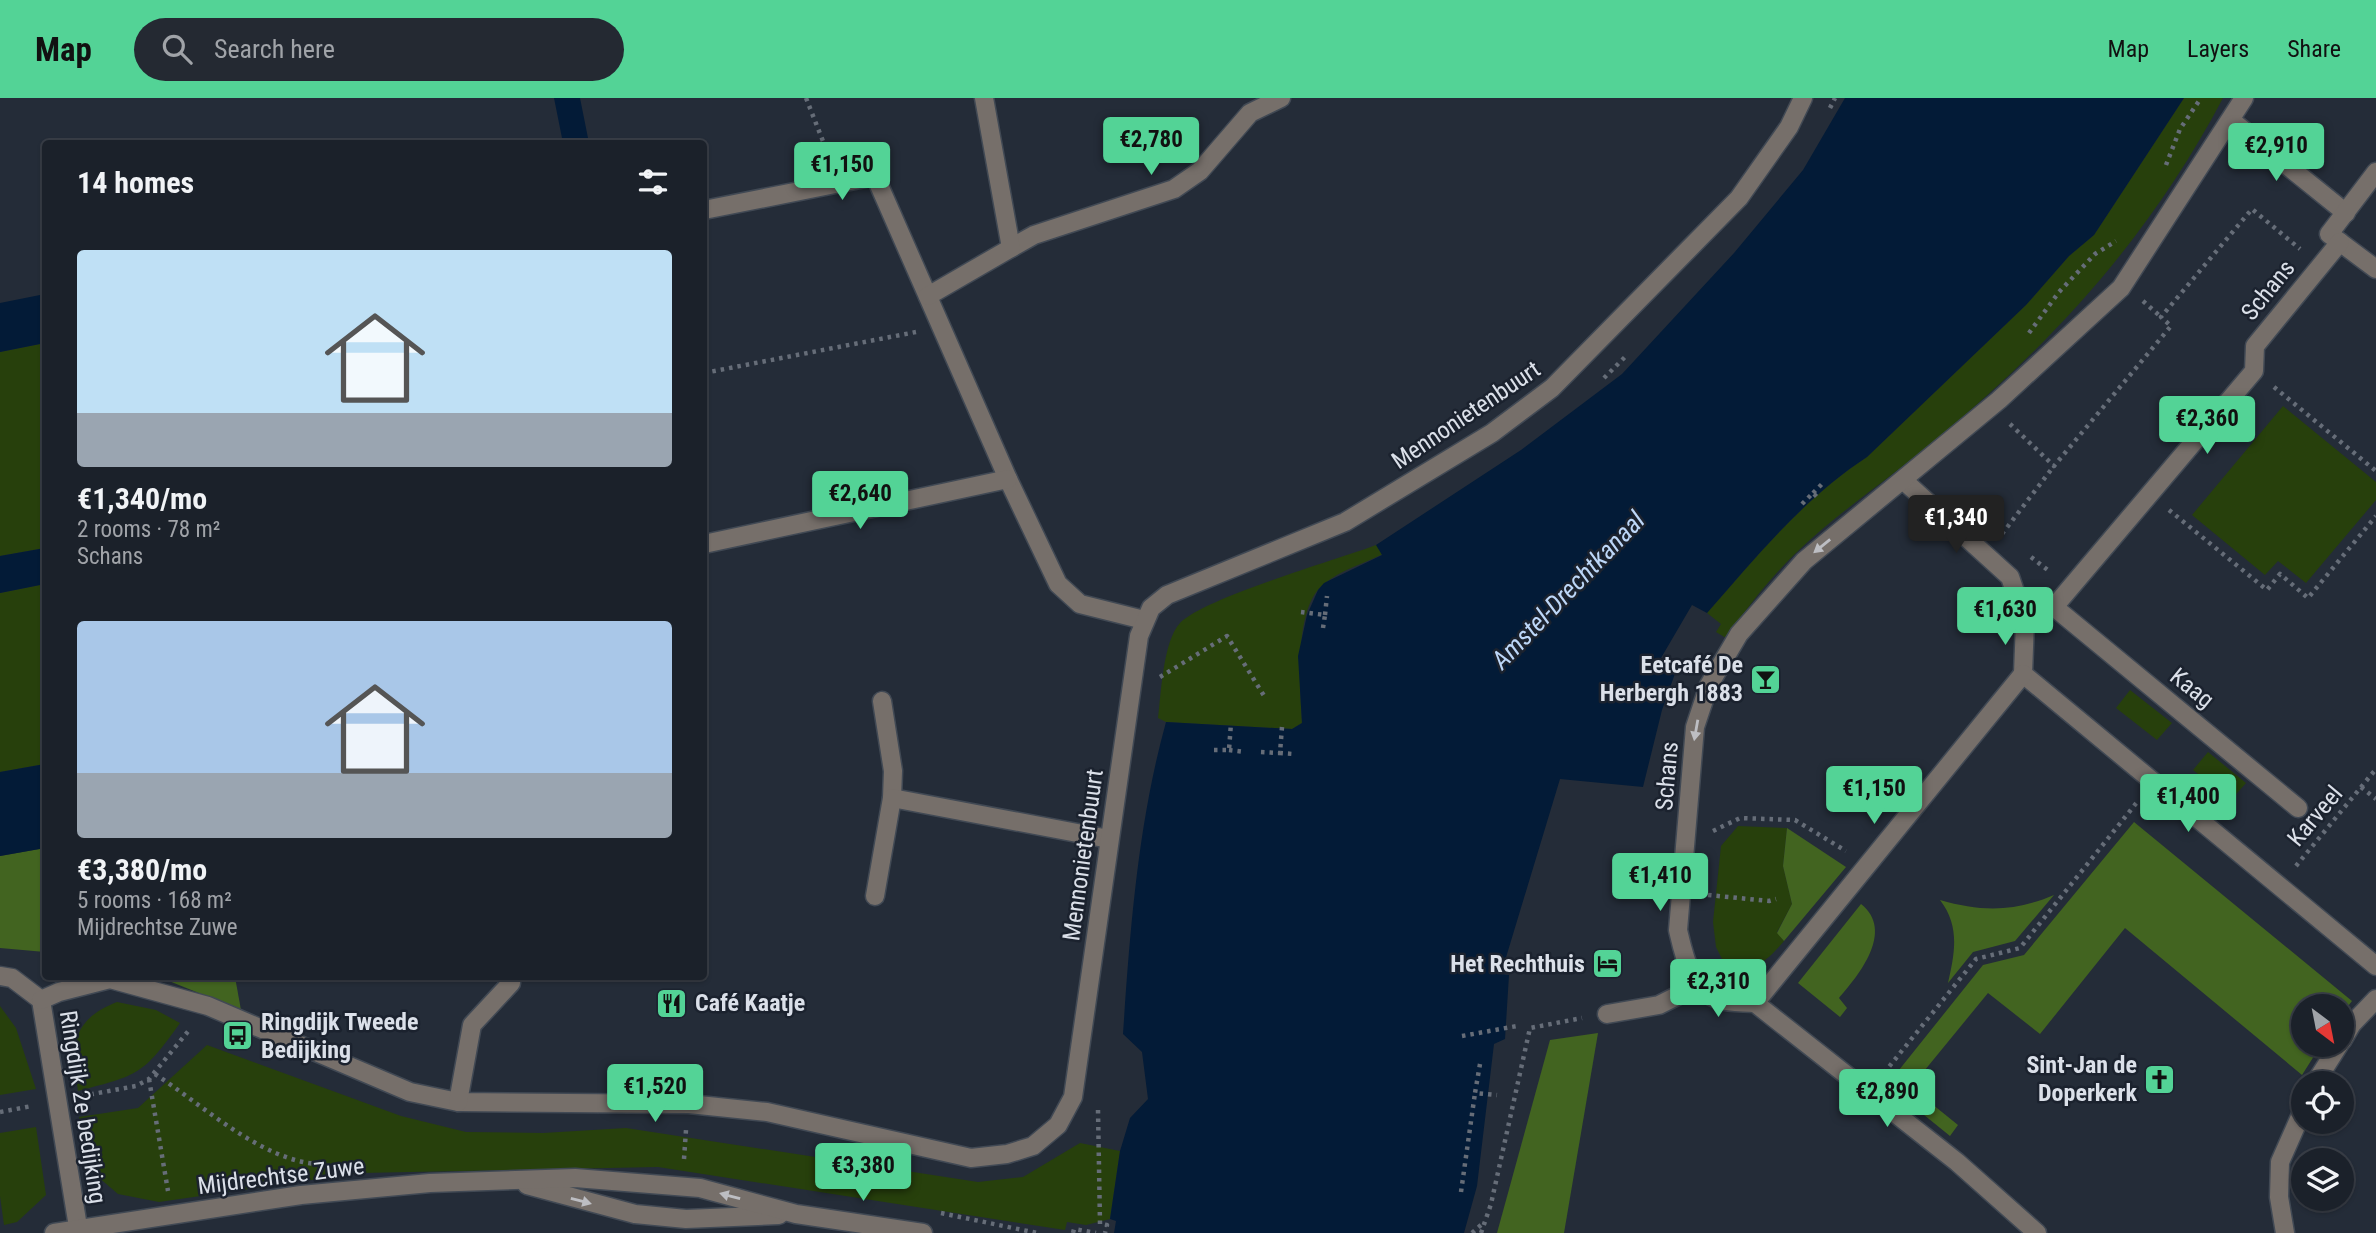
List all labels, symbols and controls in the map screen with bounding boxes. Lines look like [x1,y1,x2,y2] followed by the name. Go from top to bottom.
[134,18,624,81] search box
[35,30,92,69] text: Map
[158,30,196,68] icon: search
[214,34,335,64] text: Search here
[2108,35,2149,63] text: Map
[2187,35,2249,63] text: Layers
[2287,35,2341,63] text: Share
[1094,118,1208,177] pin: €2,780
[2219,123,2333,183] pin: €2,910
[1119,126,1183,153] text: €2,780
[2244,132,2308,159] text: €2,910
[785,142,899,202] pin: €1,150
[810,151,874,178] text: €1,150
[634,163,672,201] icon: filters
[77,165,194,200] text: 14 homes
[2235,254,2301,326] street label: Schans
[312,295,438,421] icon: home
[1386,355,1546,475] street label: Mennonietenbuurt
[2150,396,2264,456] pin: €2,360
[2175,405,2239,432] text: €2,360
[803,472,917,531] pin: €2,640
[828,480,892,507] text: €2,640
[77,481,207,516] text: €1,340/mo
[1899,496,2013,555] pin: €1,340
[1485,504,1652,676] water label: Amstel-Drechtkanaal
[1924,504,1988,531] text: €1,340
[77,516,220,543] text: 2 rooms · 78 m²
[1814,538,1832,553] one-way arrow
[77,543,143,570] text: Schans
[1948,588,2062,647] pin: €1,630
[1973,596,2037,623] text: €1,630
[1600,651,1743,707] place label: Eetcafé De Herbergh 1883
[1749,662,1783,696] bar icon: Eetcafé De Herbergh 1883
[2165,662,2219,714] street label: Kaag
[312,666,438,792] icon: home
[1691,719,1702,741] one-way arrow
[1650,740,1684,812] street label: Schans
[1817,766,1931,826] pin: €1,150
[1057,767,1109,943] street label: Mennonietenbuurt
[2131,774,2245,834] pin: €1,400
[1842,775,1906,802] text: €1,150
[2282,780,2348,852] street label: Karveel
[2156,783,2220,810] text: €1,400
[77,852,207,887] text: €3,380/mo
[1603,854,1717,913] pin: €1,410
[1628,862,1692,889] text: €1,410
[77,887,232,914] text: 5 rooms · 168 m²
[77,914,238,941] text: Mijdrechtse Zuwe
[1591,947,1625,981] hotel icon: Het Rechthuis
[1450,950,1585,978] place label: Het Rechthuis
[1661,960,1775,1019] pin: €2,310
[1686,968,1750,995] text: €2,310
[655,986,689,1020] restaurant icon: Café Kaatje
[695,989,805,1017] place label: Café Kaatje
[2291,994,2354,1057] north arrow
[2291,994,2354,1211] map controls
[54,1008,112,1206] street label: Ringdijk 2e bedijking
[261,1008,418,1064] place label: Ringdijk Tweede Bedijking
[221,1019,255,1053] bus stop icon: Ringdijk Tweede Bedijking
[2026,1051,2138,1107] place label: Sint-Jan de Doperkerk
[2143,1062,2177,1096] church icon: Sint-Jan de Doperkerk
[598,1065,712,1124] pin: €1,520
[1830,1070,1944,1129] pin: €2,890
[2291,1071,2354,1134] button: locate
[623,1073,687,1100] text: €1,520
[1855,1078,1919,1105] text: €2,890
[806,1144,920,1203] pin: €3,380
[2291,1148,2354,1211] button: layers
[196,1152,366,1200] street label: Mijdrechtse Zuwe
[831,1152,895,1179] text: €3,380
[719,1190,741,1201] one-way arrow
[570,1196,592,1207] one-way arrow

